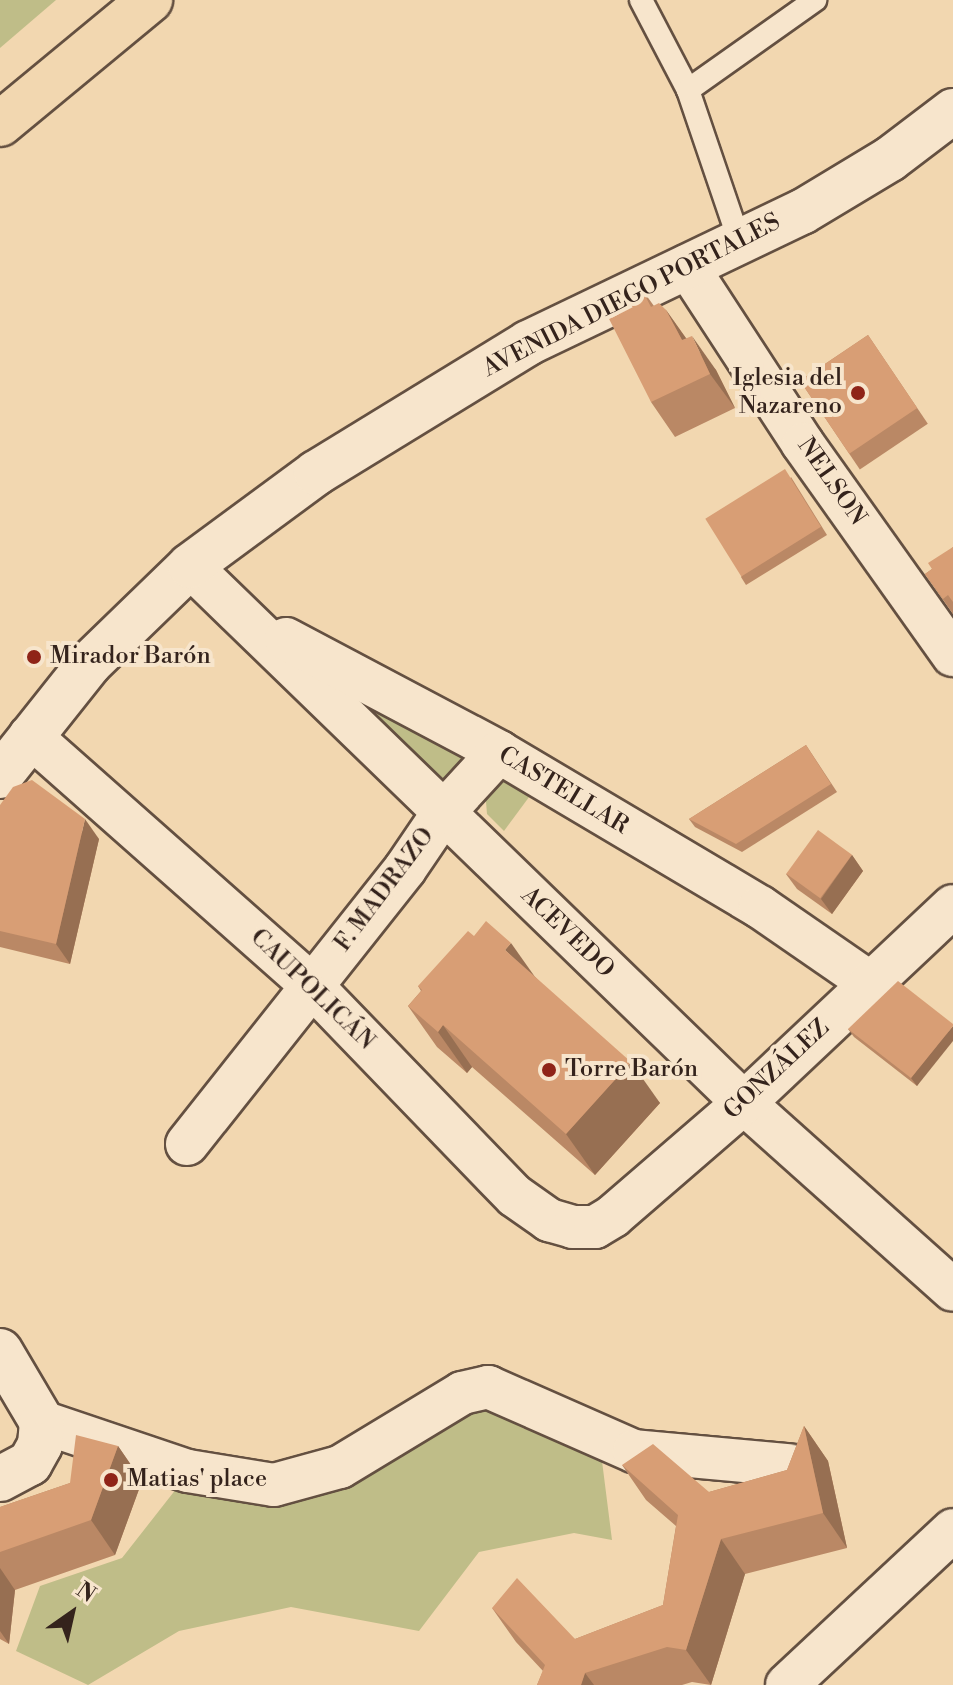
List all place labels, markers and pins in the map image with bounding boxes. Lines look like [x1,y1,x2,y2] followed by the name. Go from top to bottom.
[733,365,842,421] place label: Iglesia del Nazareno
[849,384,867,402] marker: Iglesia del Nazareno
[50,643,211,671] place label: Mirador Barón
[25,648,43,666] marker: Mirador Barón
[565,1056,698,1084] place label: Torre Barón
[540,1061,558,1079] marker: Torre Barón
[127,1466,267,1494] place label: Matias' place
[102,1471,120,1489] marker: Matias' place

